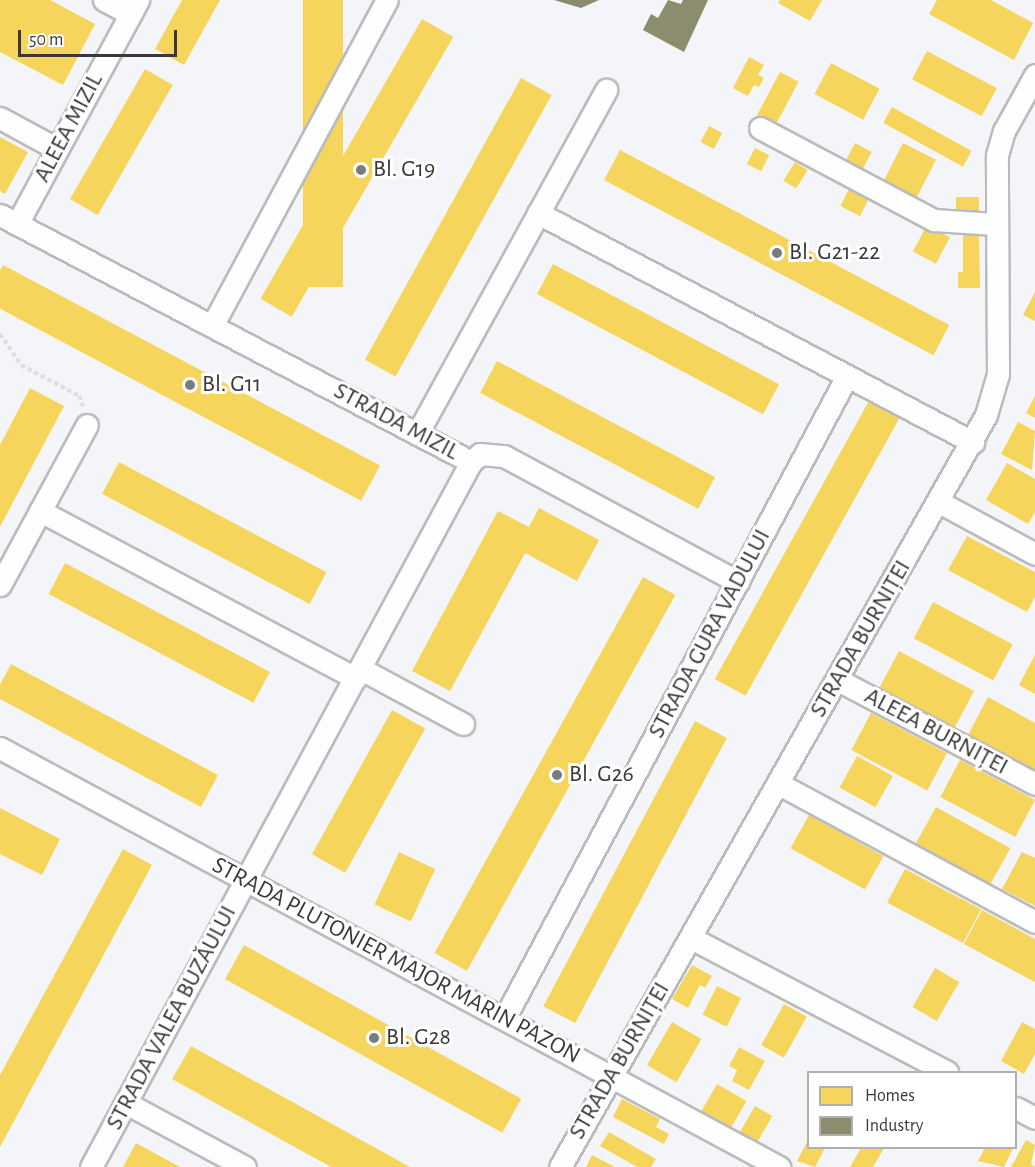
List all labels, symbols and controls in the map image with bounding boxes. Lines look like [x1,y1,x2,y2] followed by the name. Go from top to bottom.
[21,18,180,56] scale bar
[29,31,63,49] text: 50 m
[28,69,110,187] street label: ALEEA MIZIL
[373,156,435,184] place label: Bl. G19
[354,163,368,177] marker: Bl. G19
[789,239,880,267] place label: Bl. G21-22
[770,246,784,260] marker: Bl. G21-22
[202,371,261,399] place label: Bl. G11
[329,377,463,467] street label: STRADA MIZIL
[183,378,197,392] marker: Bl. G11
[643,525,777,743] street label: STRADA GURA VADULUI
[804,555,918,723] street label: STRADA BURNIȚEI
[859,682,1013,782] street label: ALEEA BURNIȚEI
[569,761,634,789] place label: Bl. G26
[550,768,564,782] marker: Bl. G26
[207,851,585,1071] street label: STRADA PLUTONIER MAJOR MARIN PAZON
[101,901,243,1135] street label: STRADA VALEA BUZĂULUI
[563,977,677,1145] street label: STRADA BURNIȚEI
[386,1024,451,1052] place label: Bl. G28
[367,1031,381,1045] marker: Bl. G28
[807,1071,1017,1149] legend
[865,1087,915,1105] text: Homes
[865,1117,924,1135] text: Industry

